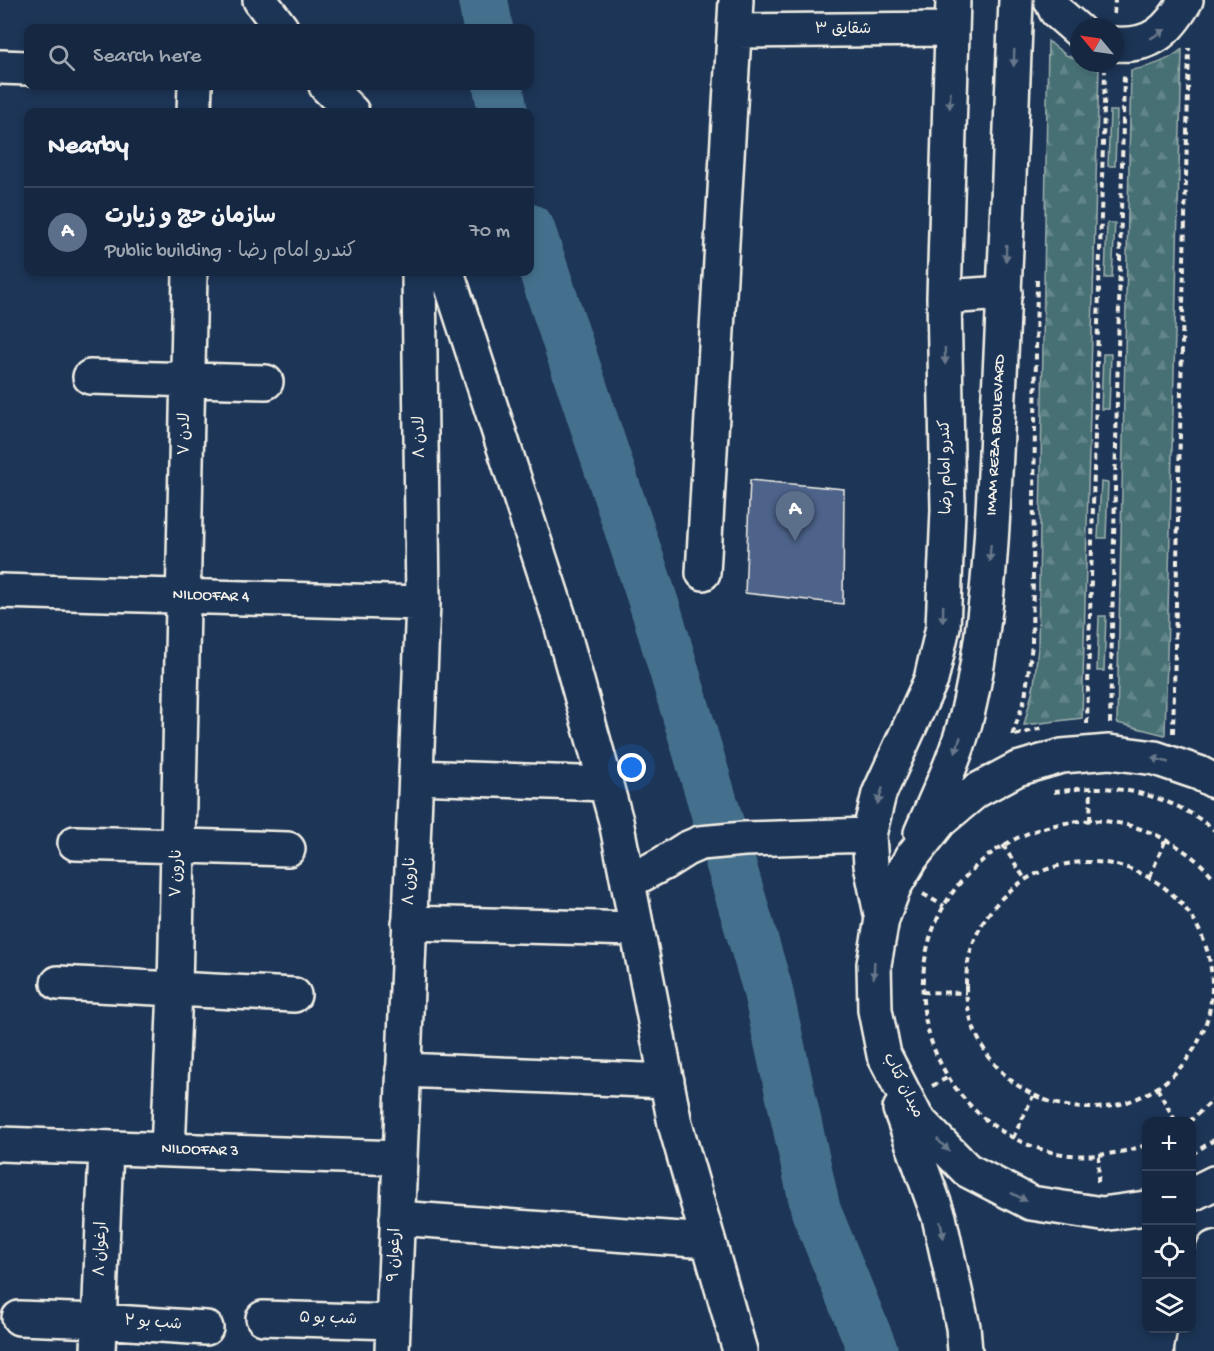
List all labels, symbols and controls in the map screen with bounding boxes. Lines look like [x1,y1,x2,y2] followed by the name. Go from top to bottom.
[1070,18,1124,72] north arrow
[815,21,871,40] street label: شقایق ۳
[24,24,534,90] search box
[1150,29,1167,39] one-way arrow
[45,41,78,74] icon: search
[93,44,201,70] text: Search here
[1010,49,1019,68] one-way arrow
[945,91,955,110] one-way arrow
[48,132,129,163] text: Nearby
[105,205,276,231] text: سازمان حج و زیارت
[62,221,73,244] text: A
[469,221,510,244] text: 70 m
[105,241,356,264] text: Public building · کندرو امام رضا
[1002,244,1011,263] one-way arrow
[940,346,950,365] one-way arrow
[983,353,1011,516] street label: IMAM REZA BOULEVARD
[176,412,196,456] street label: لادن ۷
[411,416,431,458] street label: لادن ۸
[937,419,957,514] street label: کندرو امام رضا
[776,492,814,541] pin: A
[985,543,995,562] one-way arrow
[172,586,250,608] street label: NILOOFAR 4
[939,604,948,623] one-way arrow
[953,736,962,754] one-way arrow
[617,753,646,782] your location
[1151,755,1169,764] one-way arrow
[874,788,884,806] one-way arrow
[168,848,188,898] street label: نارون ۷
[401,856,421,906] street label: نارون ۸
[870,960,879,979] one-way arrow
[878,1050,926,1122] street label: میدان کتاب
[1142,1117,1196,1333] map controls
[1142,1117,1196,1171] button: +
[935,1138,949,1152] one-way arrow
[161,1140,239,1162] street label: NILOOFAR 3
[1142,1171,1196,1225] button: −
[1011,1192,1028,1201] one-way arrow
[92,1221,112,1277] street label: ارغوان ۸
[937,1221,947,1240] one-way arrow
[1142,1225,1196,1279] button: locate
[386,1228,406,1282] street label: ارغوان ۹
[1142,1279,1196,1333] button: layers
[299,1309,357,1331] street label: شب بو ۵
[123,1313,183,1335] street label: شب بو ۲

